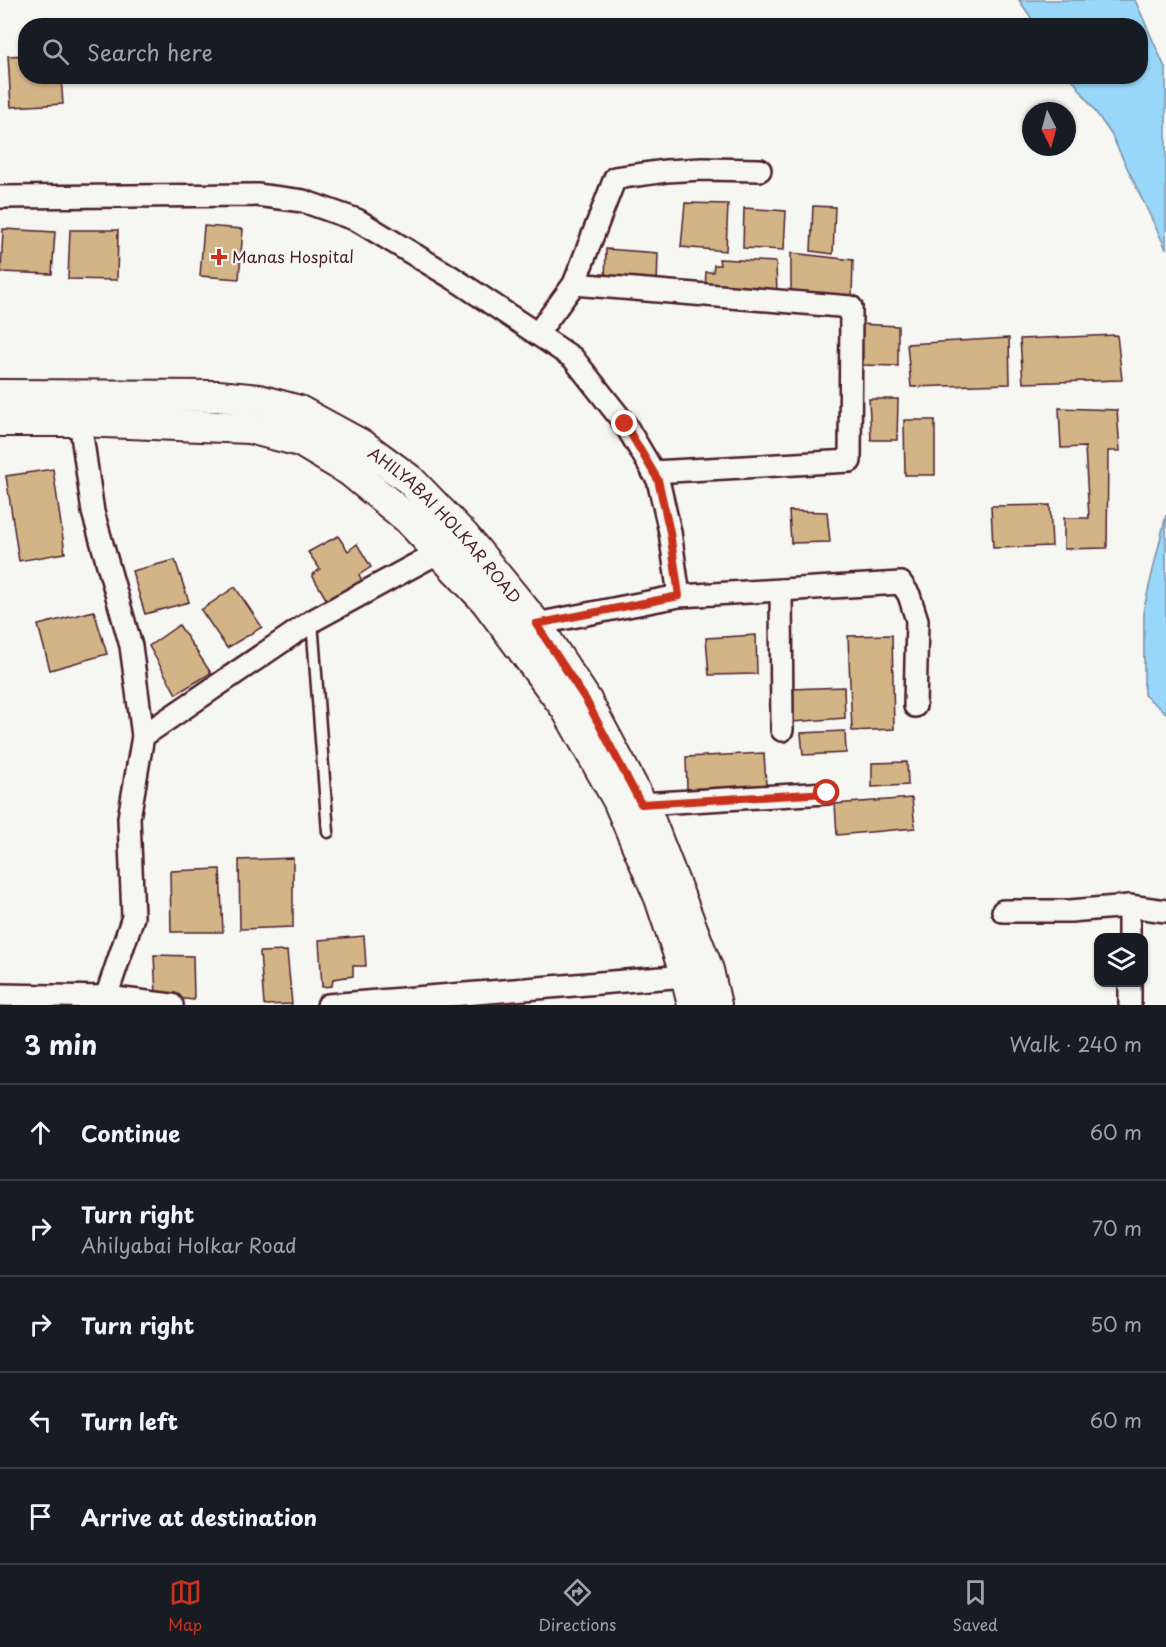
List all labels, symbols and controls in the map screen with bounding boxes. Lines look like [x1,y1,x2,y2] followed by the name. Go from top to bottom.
[18,18,1148,84] search box
[39,35,72,68] icon: search
[87,35,213,68] text: Search here
[1022,102,1076,156] north arrow
[232,244,354,268] place label: Manas Hospital
[210,248,228,266] marker: Manas Hospital
[611,410,637,436] route end
[364,440,527,608] street label: AHILYABAI HOLKAR ROAD
[813,779,839,805] route start
[1094,933,1148,987] map controls
[1094,933,1148,987] button: layers
[24,1025,97,1064] text: 3 min
[1009,1029,1142,1059] text: Walk · 240 m
[24,1116,57,1149] icon: ahead
[81,1116,180,1149] text: Continue
[1090,1117,1142,1147] text: 60 m
[81,1197,194,1230] text: Turn right
[24,1212,57,1245] icon: right
[1092,1213,1142,1243] text: 70 m
[81,1230,297,1260] text: Ahilyabai Holkar Road
[24,1308,57,1341] icon: right
[81,1308,194,1341] text: Turn right
[1090,1309,1142,1339] text: 50 m
[24,1404,57,1437] icon: left
[81,1404,178,1437] text: Turn left
[1090,1405,1142,1435] text: 60 m
[24,1500,57,1533] icon: arrive
[81,1500,317,1533] text: Arrive at destination
[168,1576,202,1636] tab: Map
[538,1576,616,1636] tab: Directions
[952,1576,998,1636] tab: Saved

